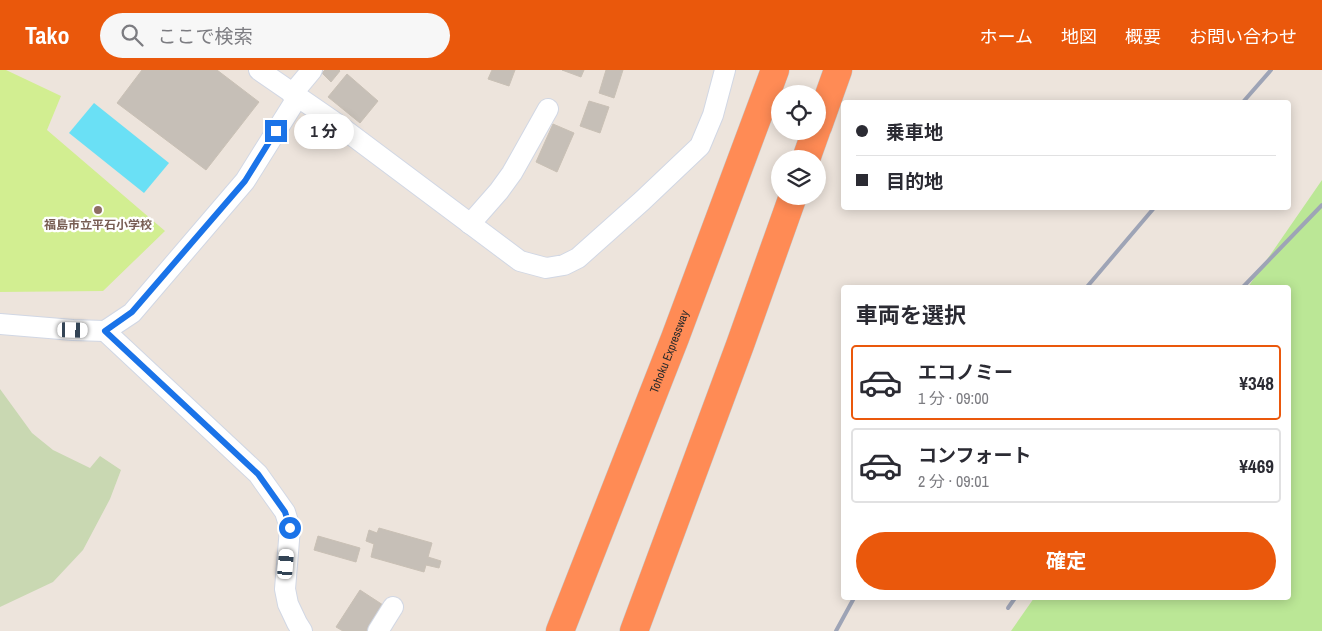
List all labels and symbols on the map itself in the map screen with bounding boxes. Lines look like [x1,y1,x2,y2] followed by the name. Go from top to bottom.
[294,114,354,148] callout: 1 分
[265,120,287,142] route end
[92,204,104,216] marker: 福島市立平石小学校
[44,217,152,233] place label: 福島市立平石小学校
[646,308,693,395] street label: Tohoku Expressway
[57,322,88,338] car
[279,517,301,539] route start
[277,548,294,580] car

